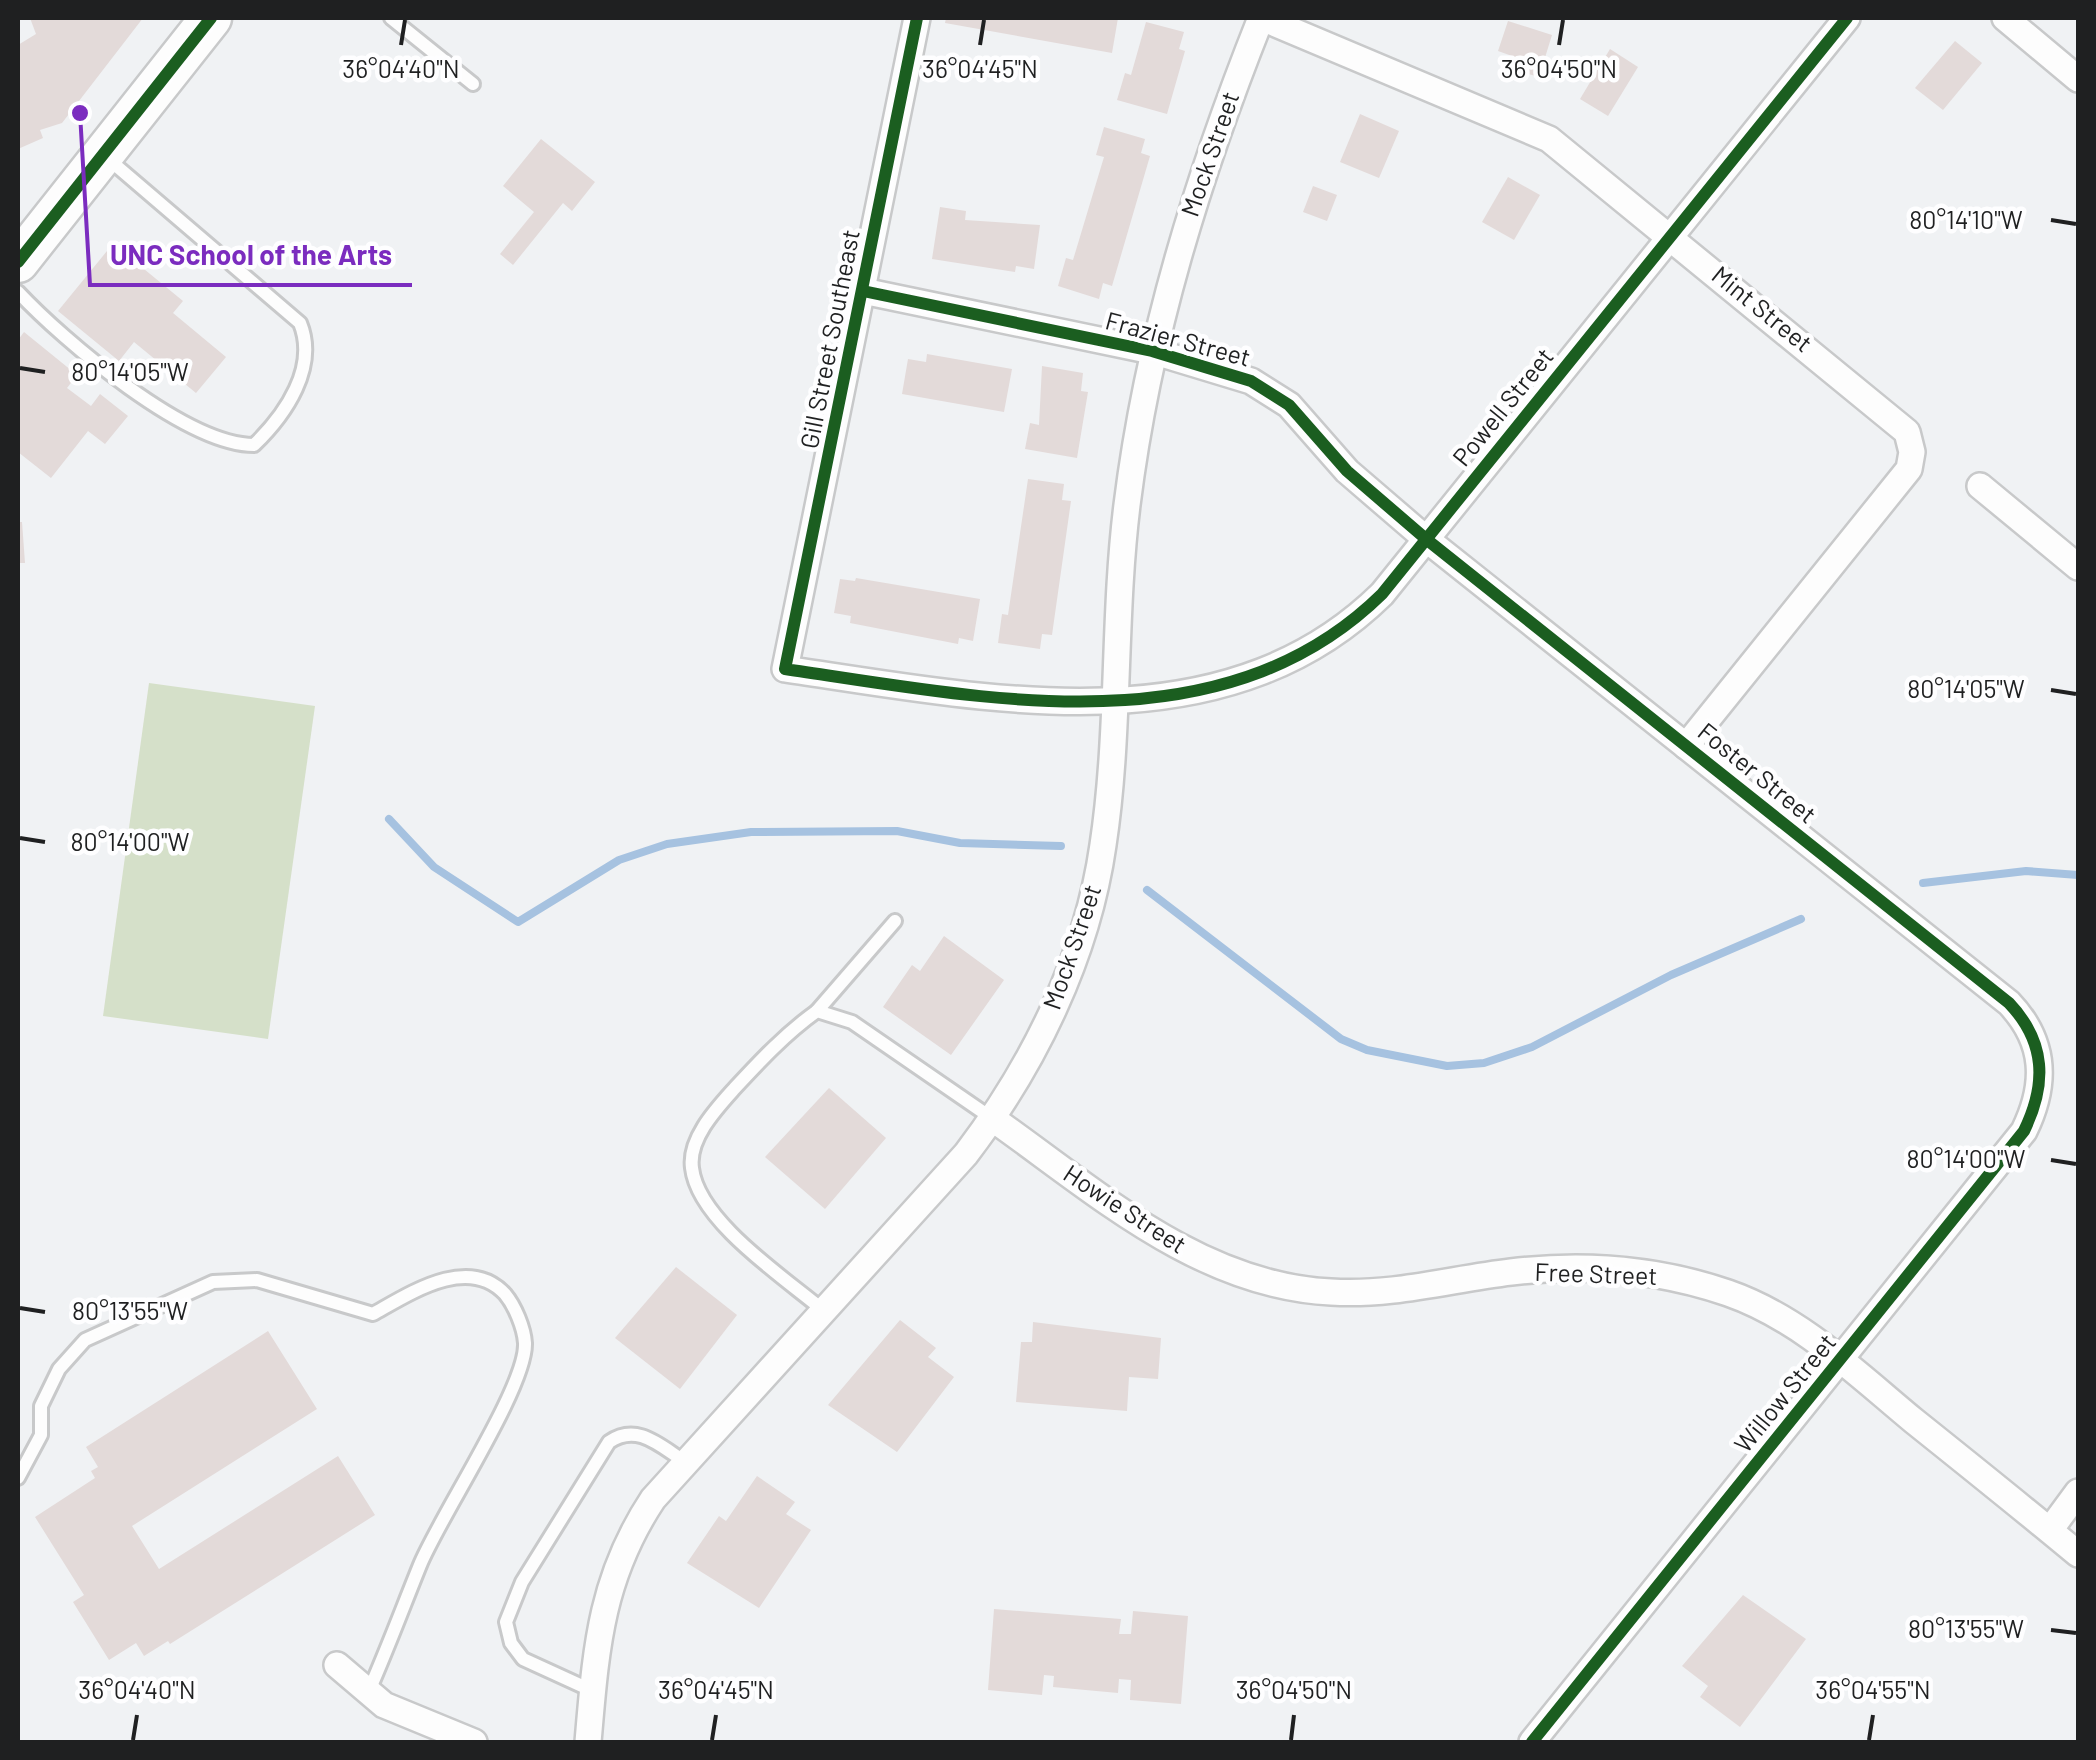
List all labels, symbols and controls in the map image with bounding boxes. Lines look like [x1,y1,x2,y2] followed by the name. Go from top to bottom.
[342,53,460,83] text: 36°04'40"N
[922,53,1038,83] text: 36°04'45"N
[1501,53,1617,83] text: 36°04'50"N
[1174,87,1244,220] street label: Mock Street
[1909,204,2023,234] text: 80°14'10"W
[90,227,412,285] callout: UNC School of the Arts
[793,227,865,451] street label: Gill Street Southeast
[110,237,392,271] text: UNC School of the Arts
[1707,259,1819,358] street label: Mint Street
[1102,304,1254,372] street label: Frazier Street
[1446,341,1559,471] street label: Powell Street
[71,356,189,386] text: 80°14'05"W
[1907,673,2025,703] text: 80°14'05"W
[1693,715,1823,829] street label: Foster Street
[71,826,189,856] text: 80°14'00"W
[1036,880,1106,1013] street label: Mock Street
[1907,1143,2025,1173] text: 80°14'00"W
[1058,1157,1193,1259] street label: Howie Street
[1534,1256,1658,1290] street label: Free Street
[72,1295,188,1325] text: 80°13'55"W
[1727,1327,1841,1458] street label: Willow Street
[1908,1613,2024,1643] text: 80°13'55"W
[78,1674,196,1704] text: 36°04'40"N
[658,1674,774,1704] text: 36°04'45"N
[1236,1674,1352,1704] text: 36°04'50"N
[1815,1674,1931,1704] text: 36°04'55"N

